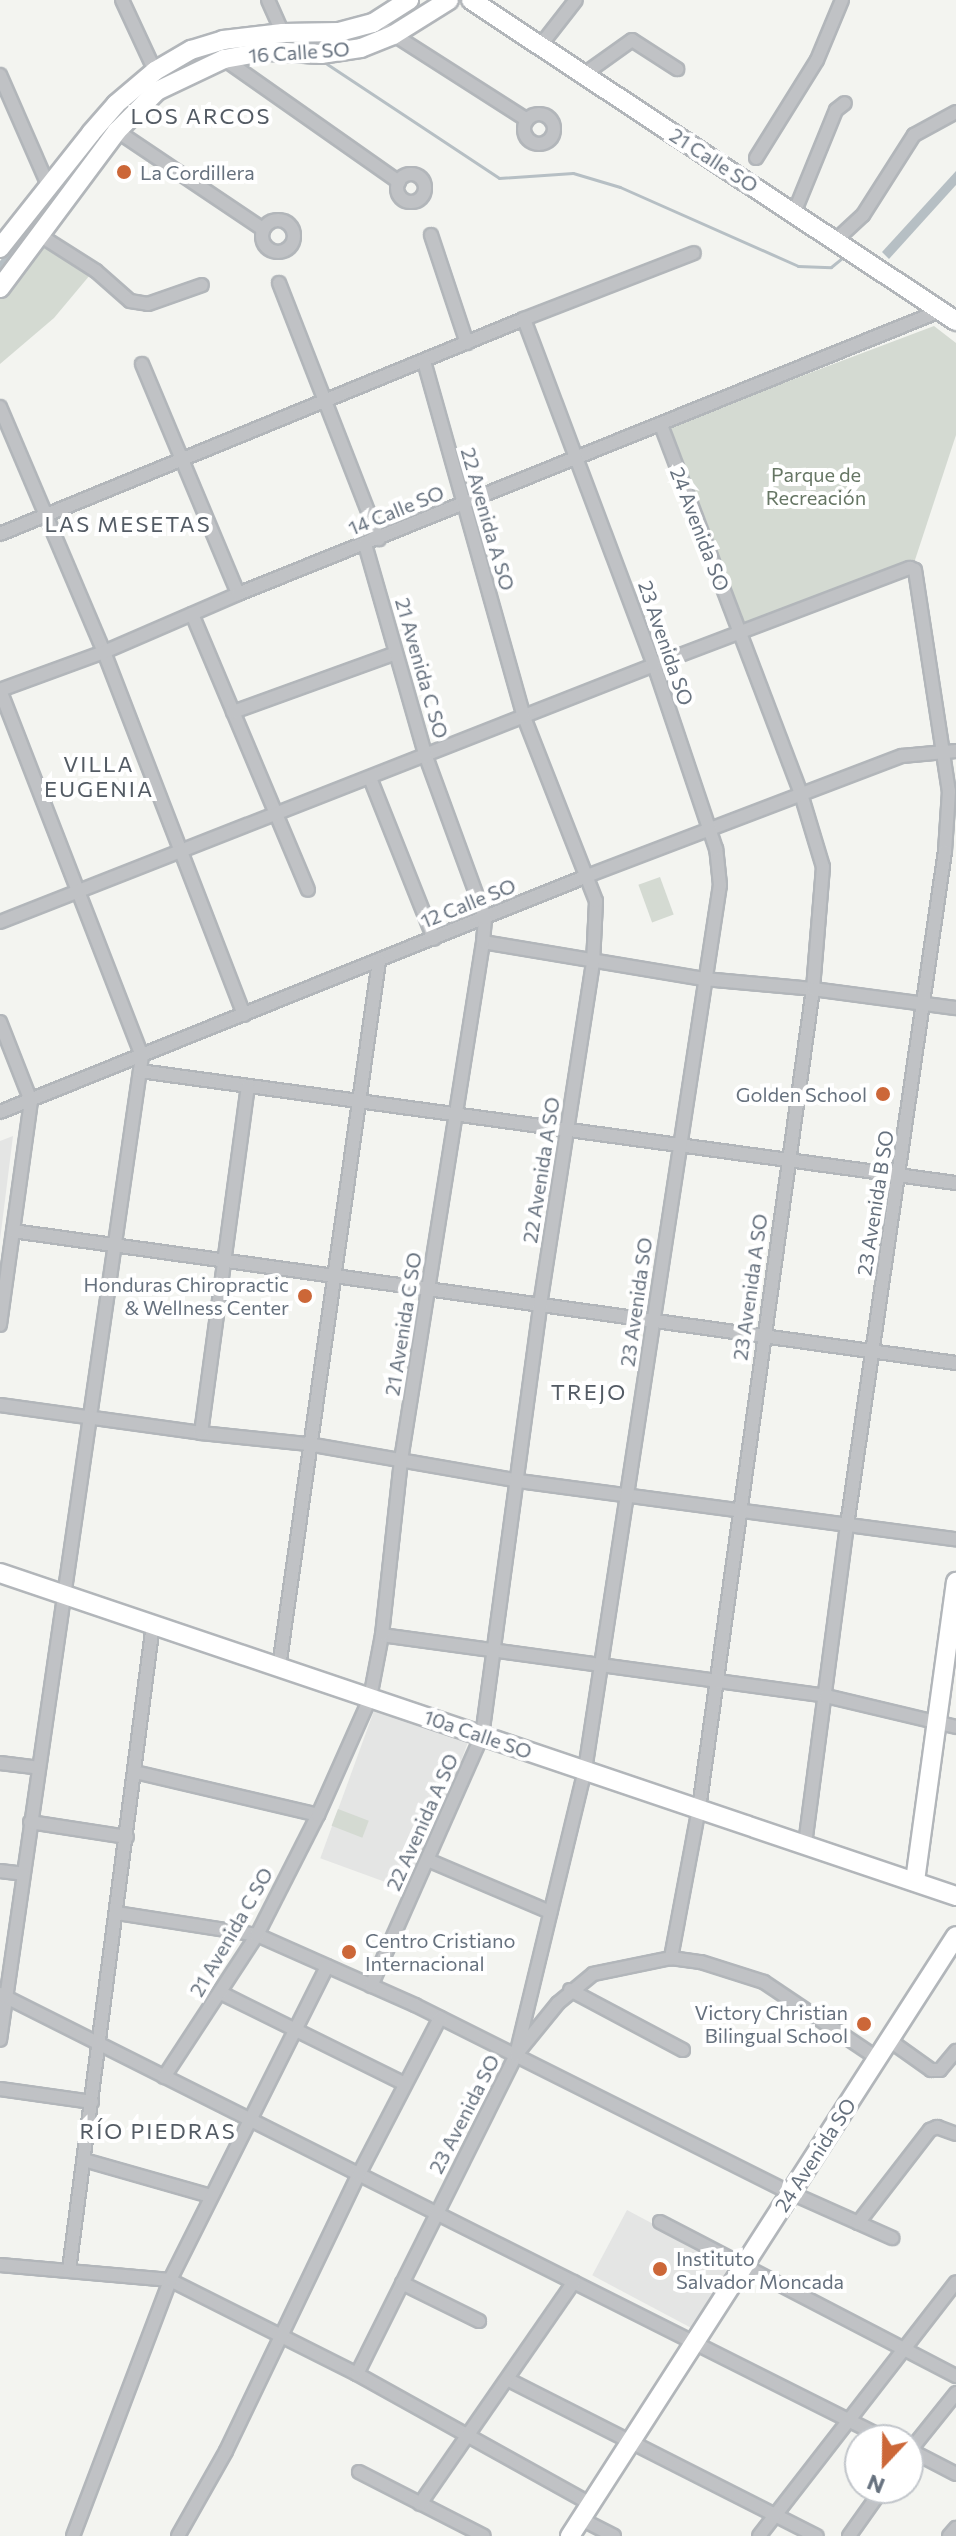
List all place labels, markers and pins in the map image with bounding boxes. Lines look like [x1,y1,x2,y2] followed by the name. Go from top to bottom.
[140,160,255,184] place label: La Cordillera
[115,163,133,181] marker: La Cordillera
[736,1082,867,1106] place label: Golden School
[874,1085,892,1103] marker: Golden School
[84,1272,289,1319] place label: Honduras Chiropractic & Wellness Center
[296,1287,314,1305] marker: Honduras Chiropractic & Wellness Center
[365,1928,515,1975] place label: Centro Cristiano Internacional
[340,1943,358,1961] marker: Centro Cristiano Internacional
[694,2000,848,2047] place label: Victory Christian Bilingual School
[855,2015,873,2033] marker: Victory Christian Bilingual School
[676,2246,844,2293] place label: Instituto Salvador Moncada
[651,2260,669,2278] marker: Instituto Salvador Moncada

